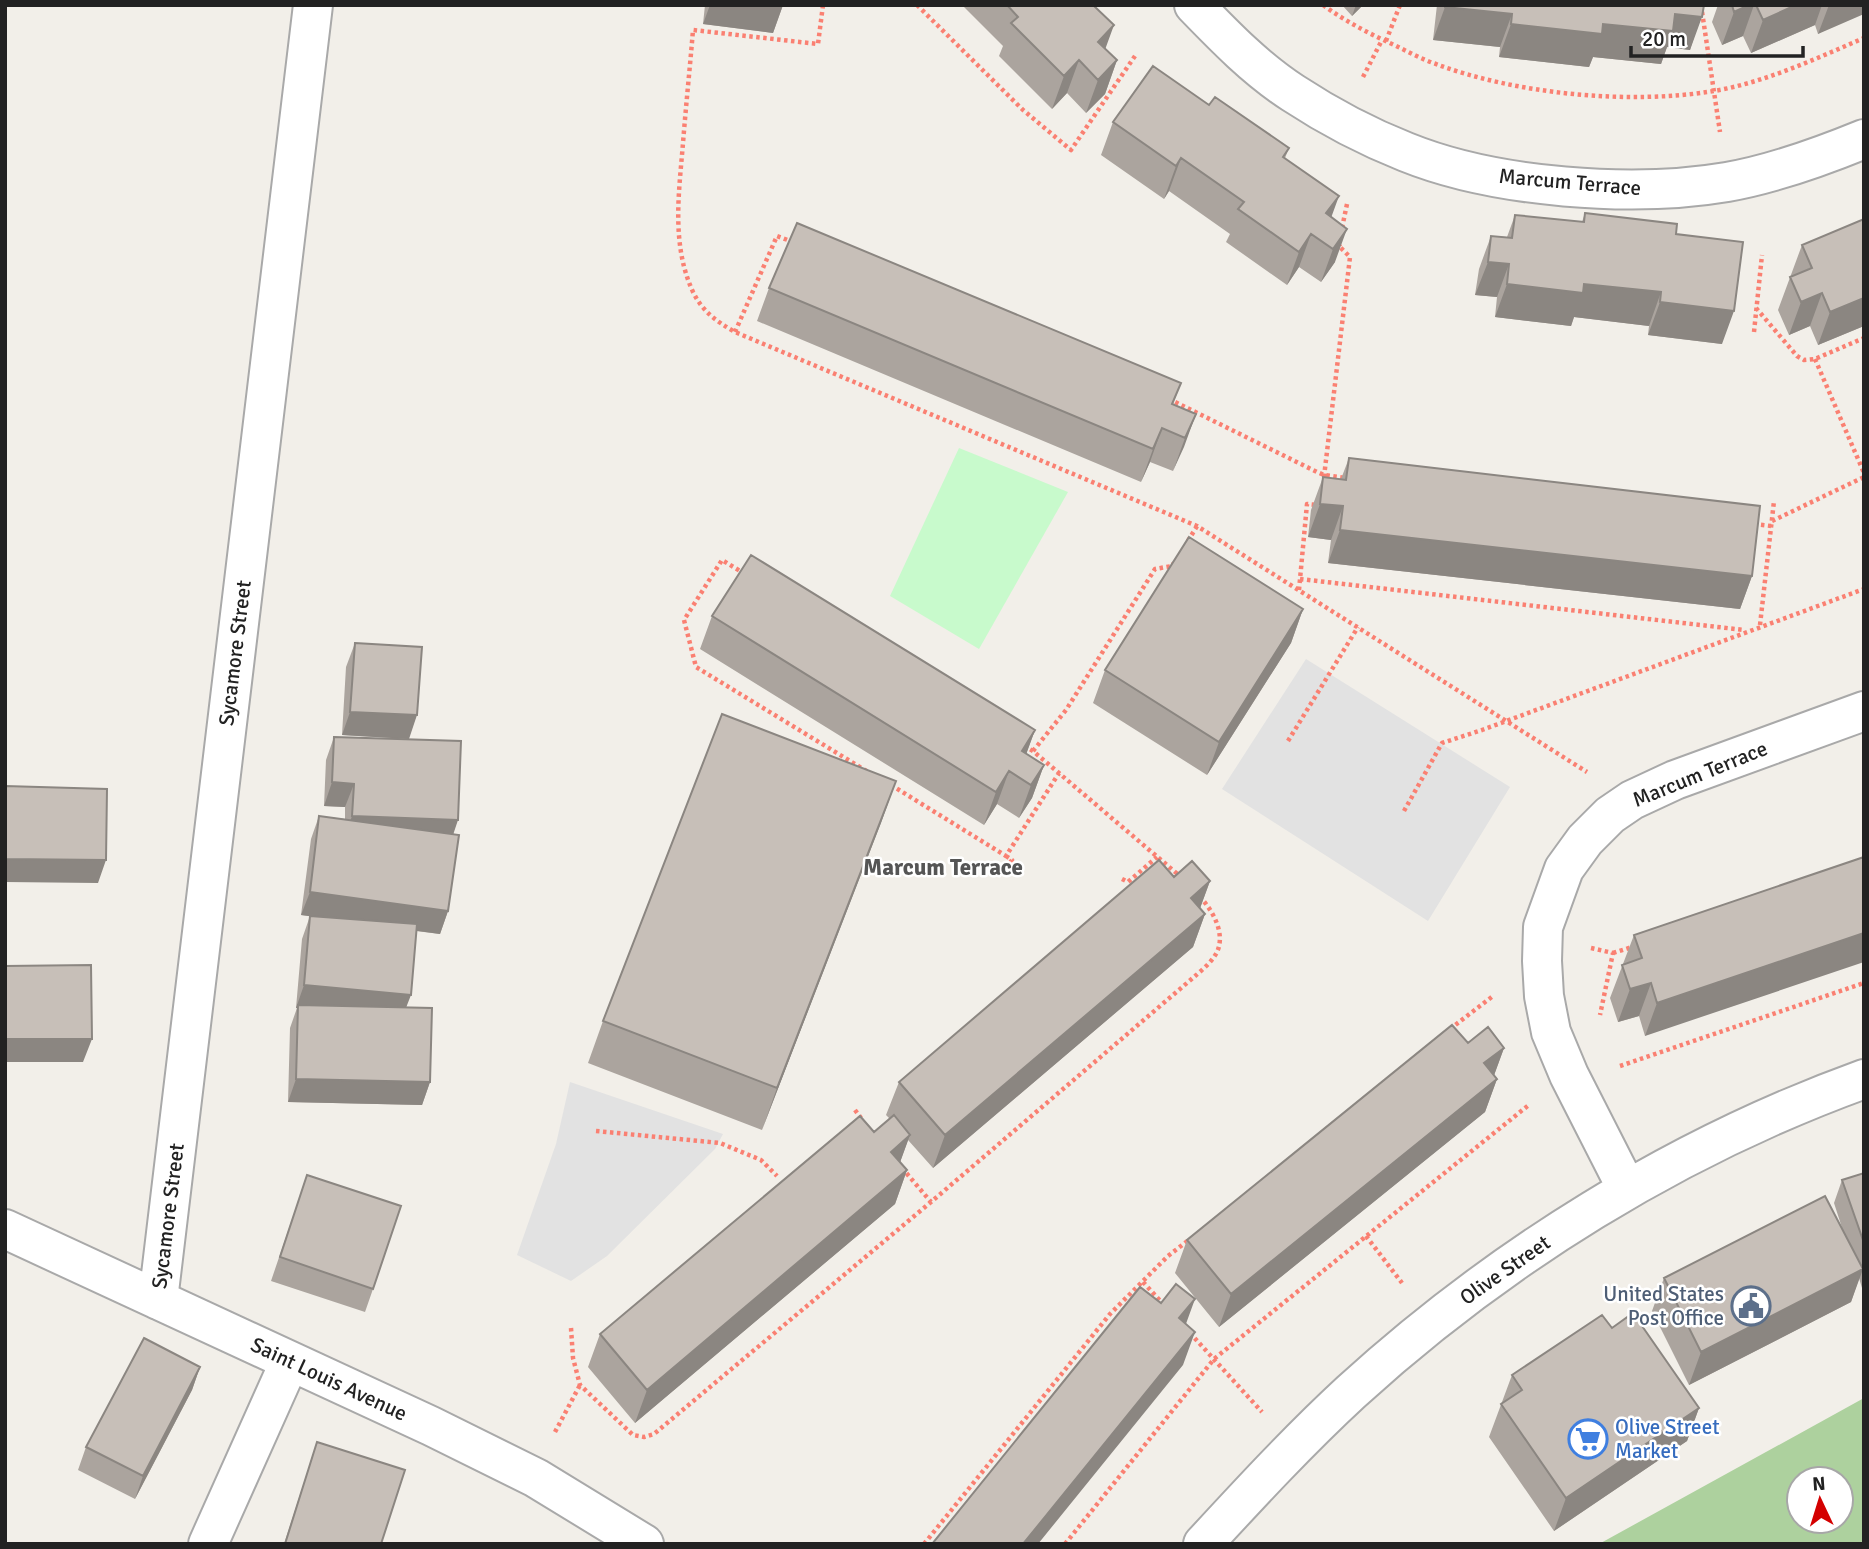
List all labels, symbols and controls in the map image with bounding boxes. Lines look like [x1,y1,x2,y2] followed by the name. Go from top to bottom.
[1631,14,1802,58] scale bar
[1642,26,1686,52] text: 20 m
[1498,163,1642,201] street label: Marcum Terrace
[213,579,257,727] street label: Sycamore Street
[1629,735,1771,813] street label: Marcum Terrace
[863,853,1023,882] district label: Marcum Terrace
[146,1142,190,1290] street label: Sycamore Street
[1455,1229,1555,1311] street label: Olive Street
[1603,1281,1724,1331] place label: United States Post Office
[1730,1285,1772,1327] public building icon: United States Post Office
[247,1331,411,1427] street label: Saint Louis Avenue
[1615,1414,1720,1464] place label: Olive Street Market
[1567,1418,1609,1460] supermarket icon: Olive Street Market
[1785,1465,1855,1535] north arrow
[1811,1472,1826,1496] text: N

